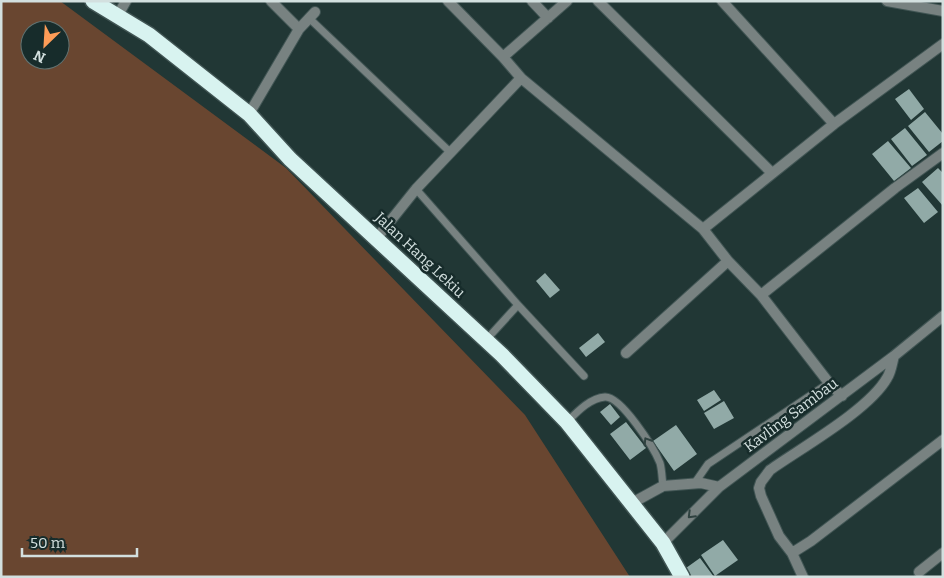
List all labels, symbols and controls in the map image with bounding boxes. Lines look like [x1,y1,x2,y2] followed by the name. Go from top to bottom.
[20,20,70,70] north arrow
[31,46,48,66] text: N
[370,208,469,301] street label: Jalan Hang Lekiu
[741,374,841,456] street label: Kavling Sambau
[643,438,653,447] one-way arrow
[688,509,697,518] one-way arrow
[22,526,138,558] scale bar
[30,534,66,552] text: 50 m

